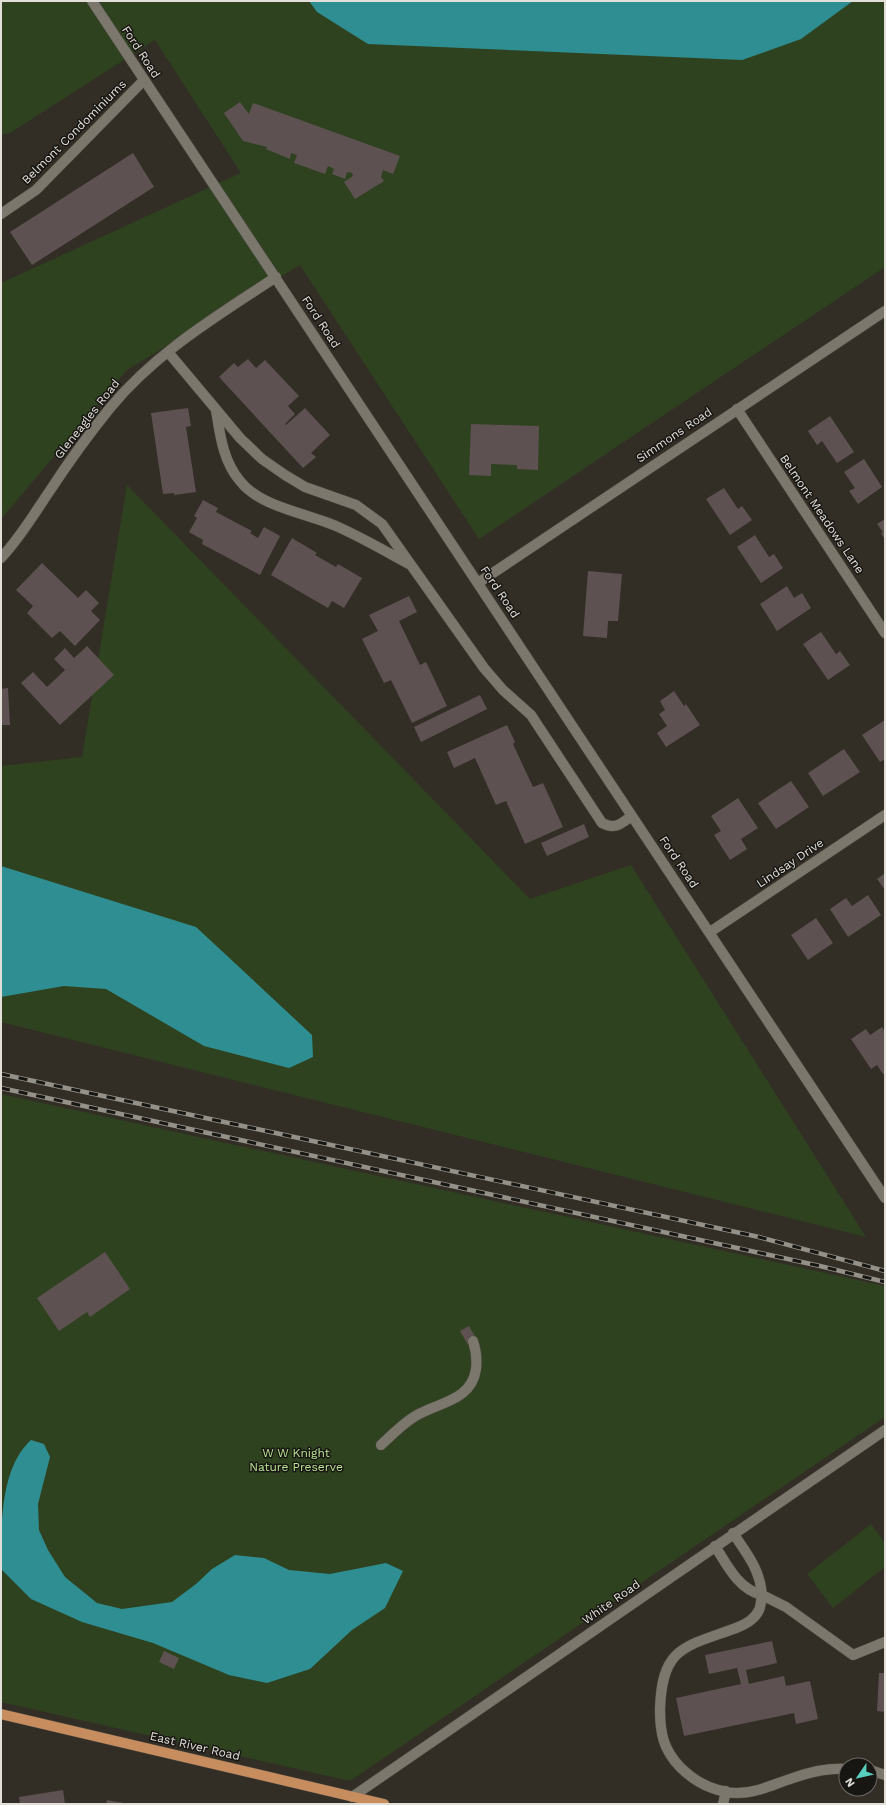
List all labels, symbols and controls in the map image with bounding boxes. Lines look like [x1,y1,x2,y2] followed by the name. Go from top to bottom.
[119,23,163,81] street label: Ford Road
[19,77,129,187] street label: Belmont Condominiums
[299,293,343,351] street label: Ford Road
[52,376,122,462] street label: Gleneagles Road
[634,405,714,465] street label: Simmons Road
[777,452,867,576] street label: Belmont Meadows Lane
[478,563,522,621] street label: Ford Road
[657,833,701,891] street label: Ford Road
[754,835,826,891] street label: Lindsay Drive
[249,1446,343,1474] park label: W W Knight Nature Preserve
[579,1577,643,1627] street label: White Road
[149,1729,241,1763] street label: East River Road
[838,1757,878,1797] north arrow
[842,1775,858,1789] text: N

